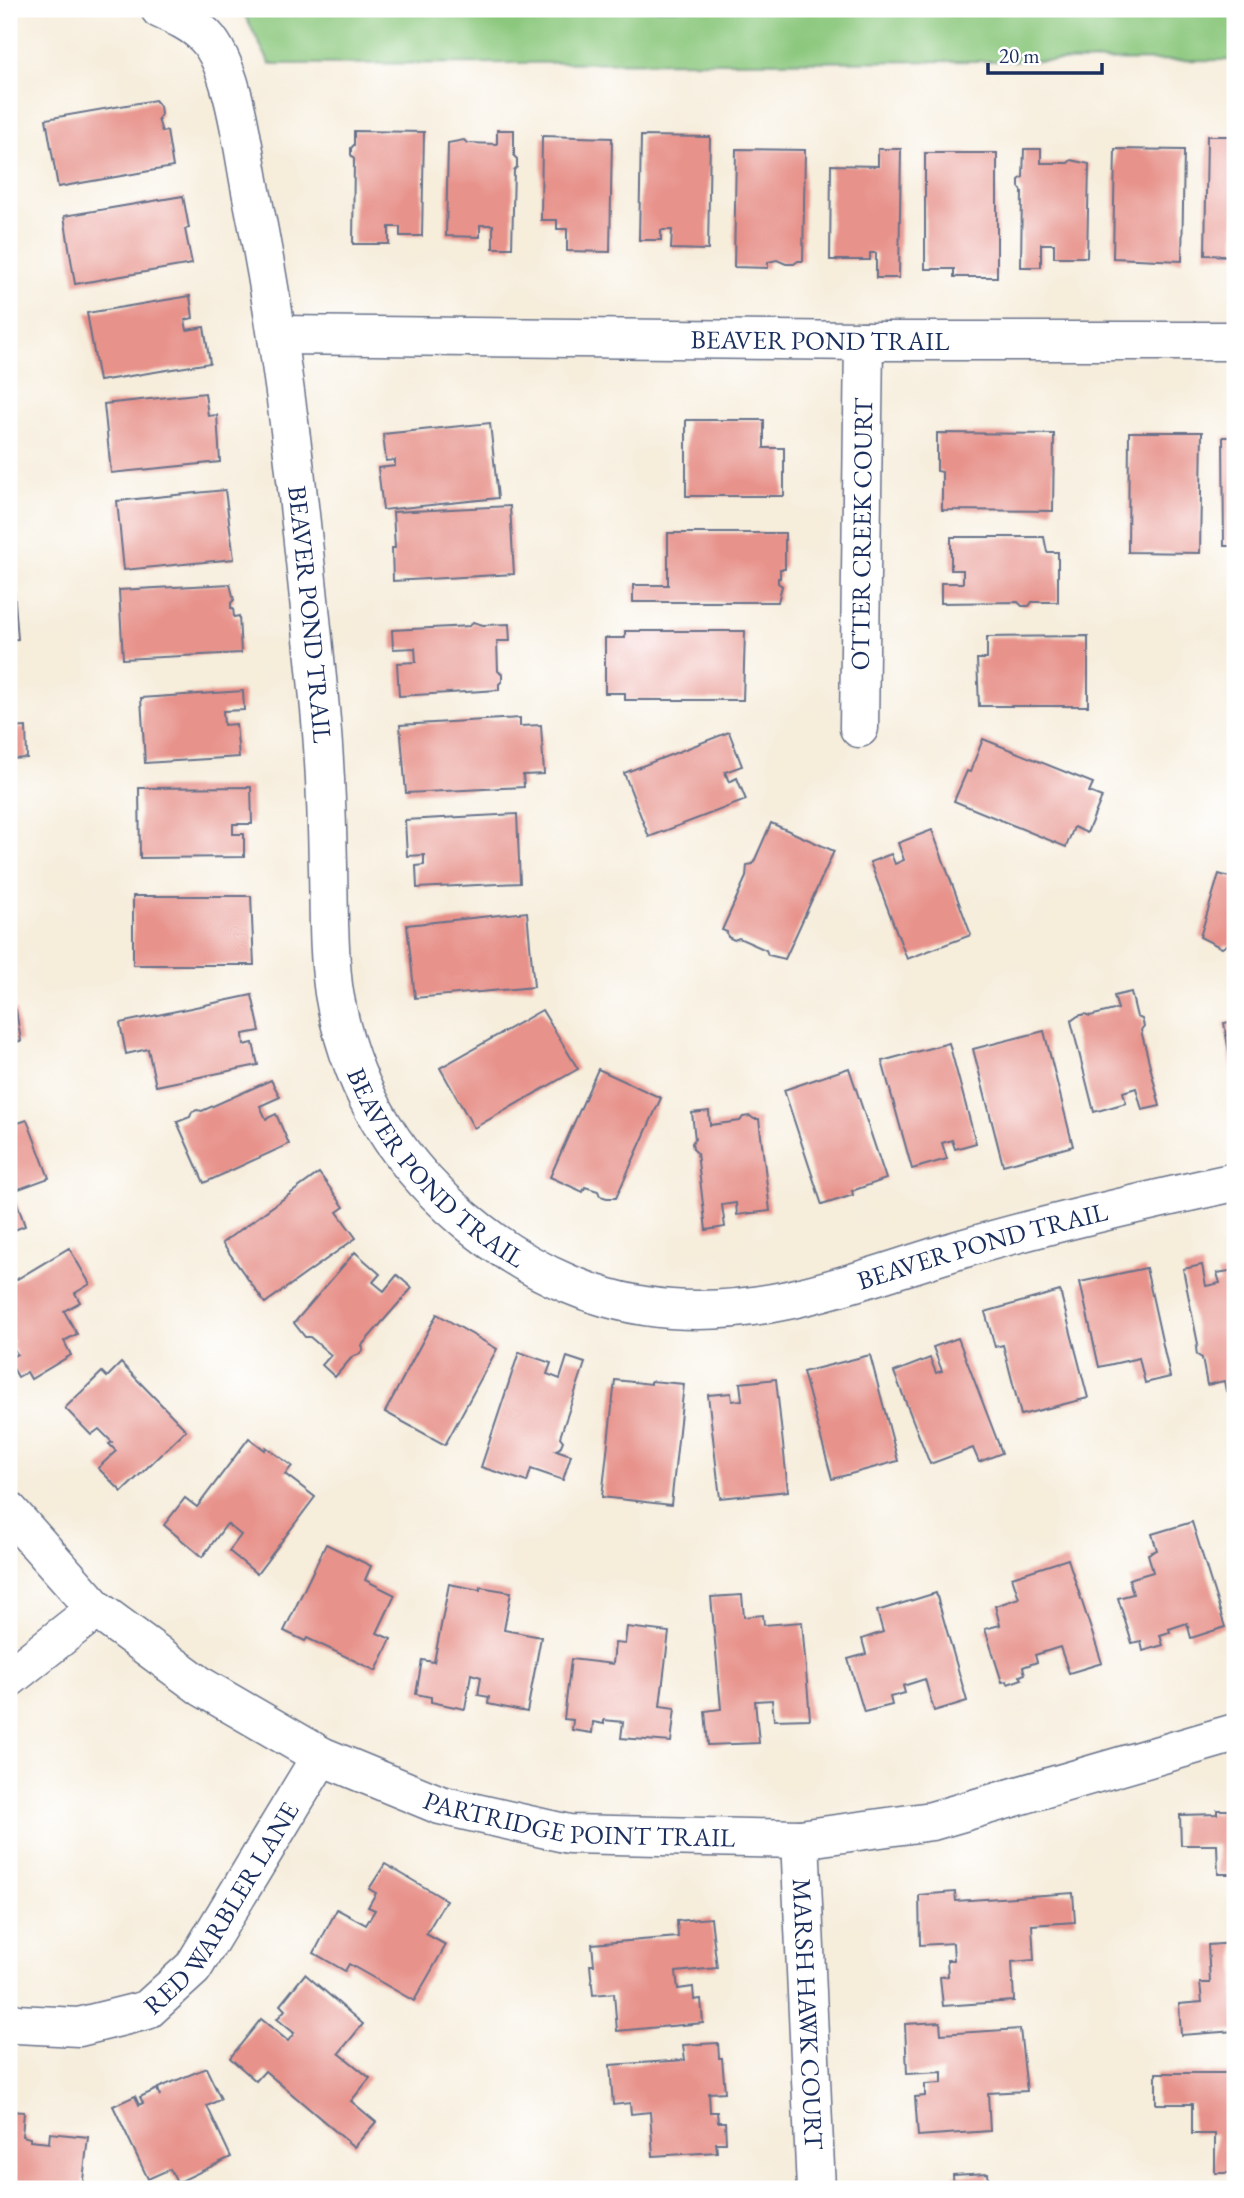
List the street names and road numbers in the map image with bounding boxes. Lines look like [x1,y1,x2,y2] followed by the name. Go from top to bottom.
[690,322,949,358] street label: BEAVER POND TRAIL
[843,397,880,671] street label: OTTER CREEK COURT
[280,484,340,745] street label: BEAVER POND TRAIL
[339,1063,531,1275] street label: BEAVER POND TRAIL
[853,1194,1111,1298] street label: BEAVER POND TRAIL
[419,1783,735,1855] street label: PARTRIDGE POINT TRAIL
[136,1795,306,2022] street label: RED WARBLER LANE
[785,1877,831,2151] street label: MARSH HAWK COURT

